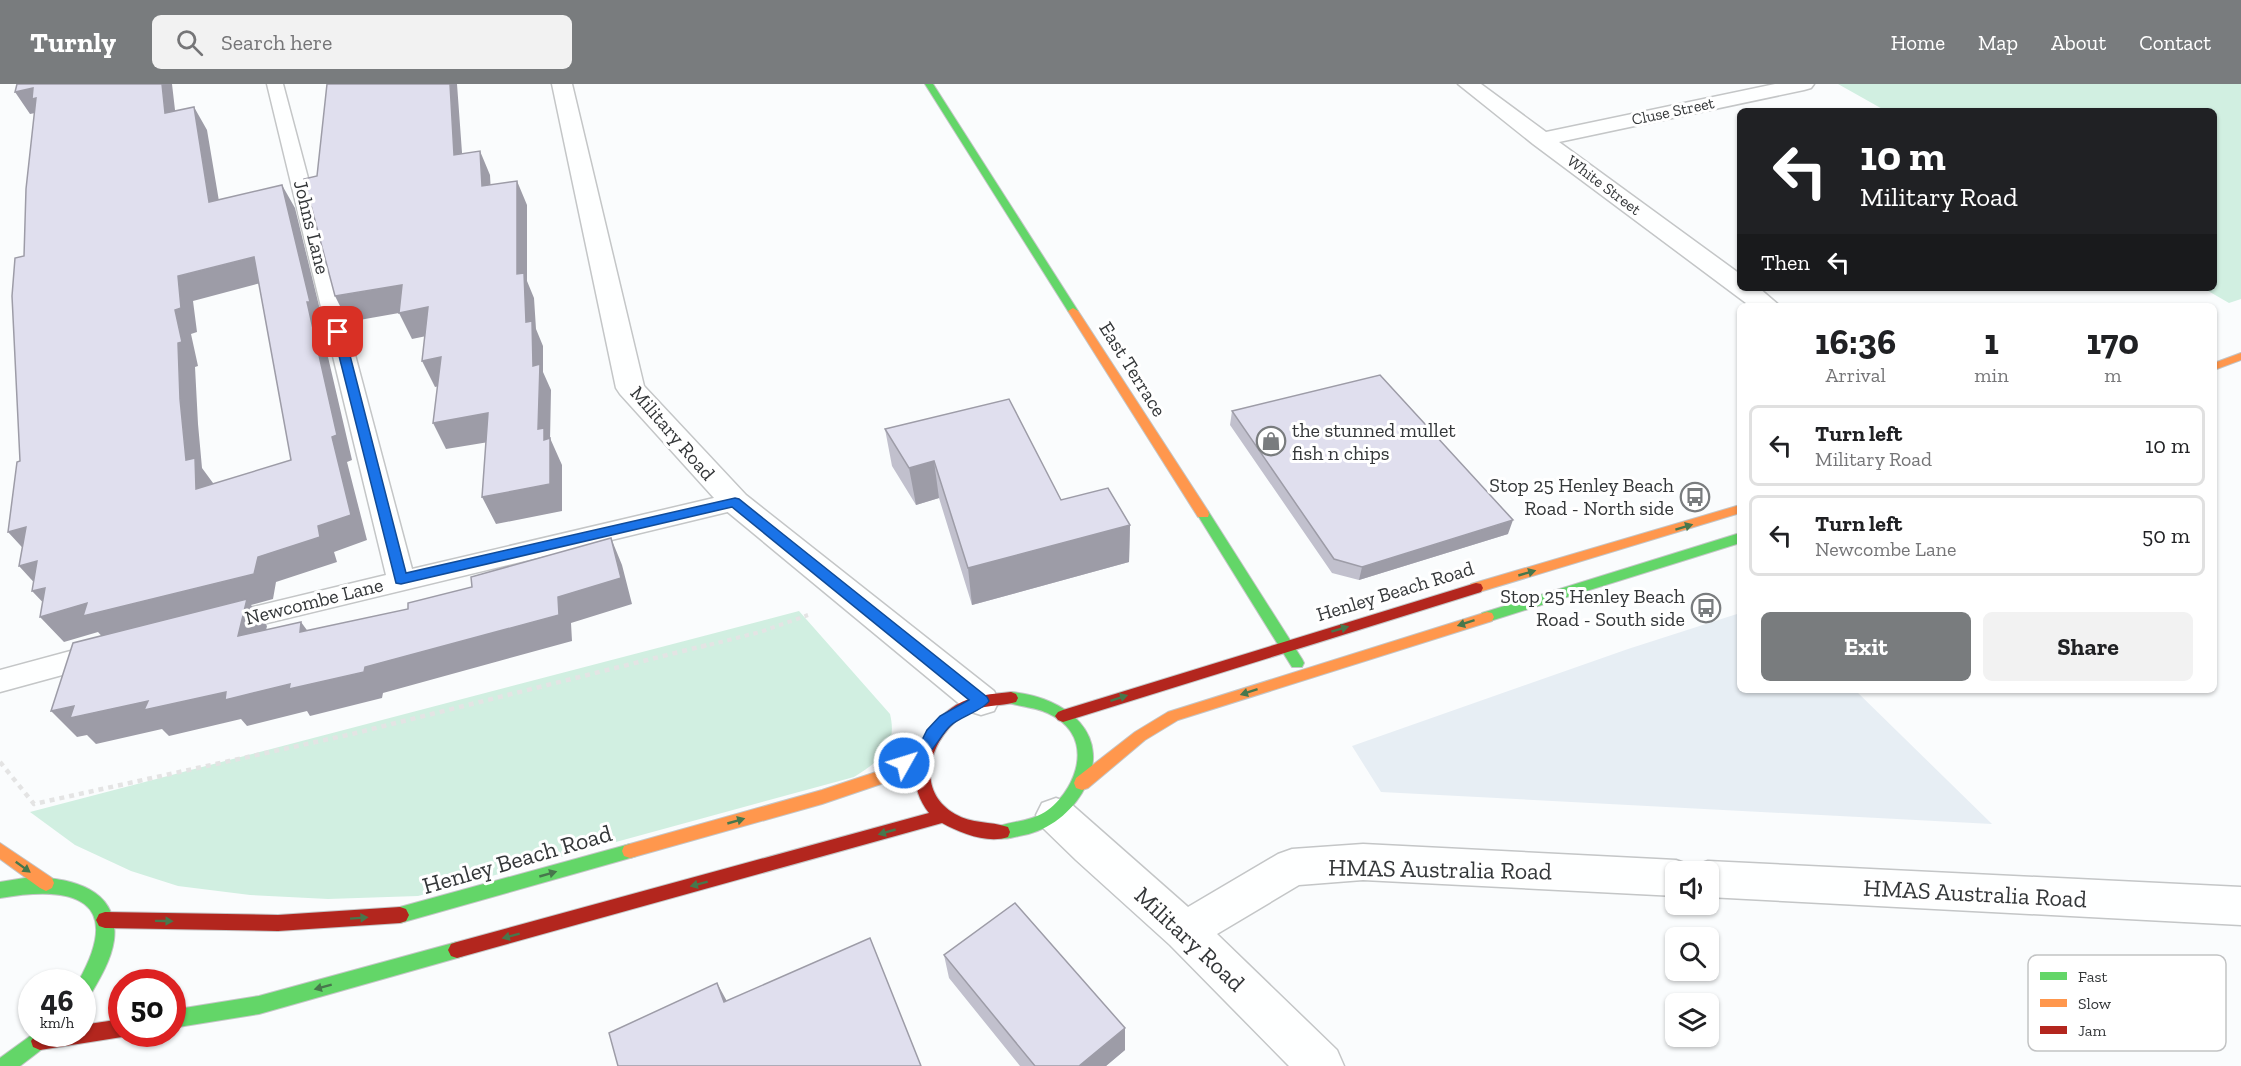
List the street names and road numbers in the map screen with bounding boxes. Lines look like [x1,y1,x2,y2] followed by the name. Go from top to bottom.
[1630,93,1716,129] street label: Cluse Street
[1563,151,1645,219] street label: White Street
[289,177,335,277] street label: Johns Lane
[1094,317,1172,421] street label: East Terrace
[626,381,720,485] street label: Military Road
[1314,556,1476,626] street label: Henley Beach Road
[242,572,386,630] street label: Newcombe Lane
[419,818,615,900] street label: Henley Beach Road
[1328,853,1552,885] street label: HMAS Australia Road
[1862,873,2088,913] street label: HMAS Australia Road
[1129,881,1251,997] street label: Military Road

